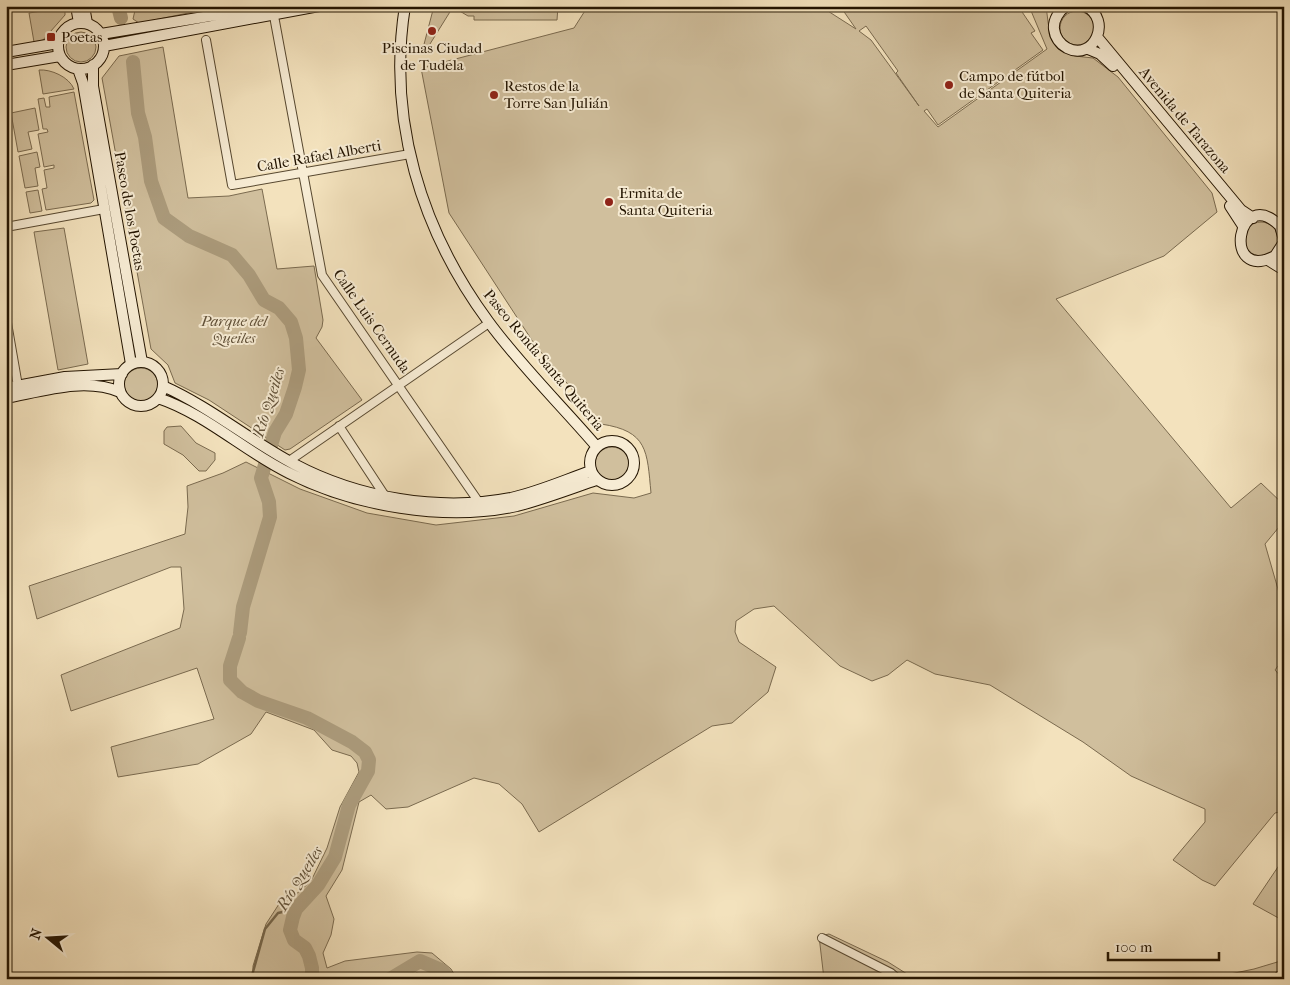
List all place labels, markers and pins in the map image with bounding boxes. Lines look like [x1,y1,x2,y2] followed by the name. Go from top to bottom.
[426,25,438,37] marker: Piscinas Ciudad de Tudela
[61,28,103,46] place label: Poetas
[45,31,57,43] marker: Poetas
[382,39,483,74] place label: Piscinas Ciudad de Tudela
[959,67,1073,102] place label: Campo de fútbol de Santa Quiteria
[504,77,609,112] place label: Restos de la Torre San Julián
[943,79,955,91] marker: Campo de fútbol de Santa Quiteria
[488,89,500,101] marker: Restos de la Torre San Julián
[619,184,714,219] place label: Ermita de Santa Quiteria
[603,196,615,208] marker: Ermita de Santa Quiteria

